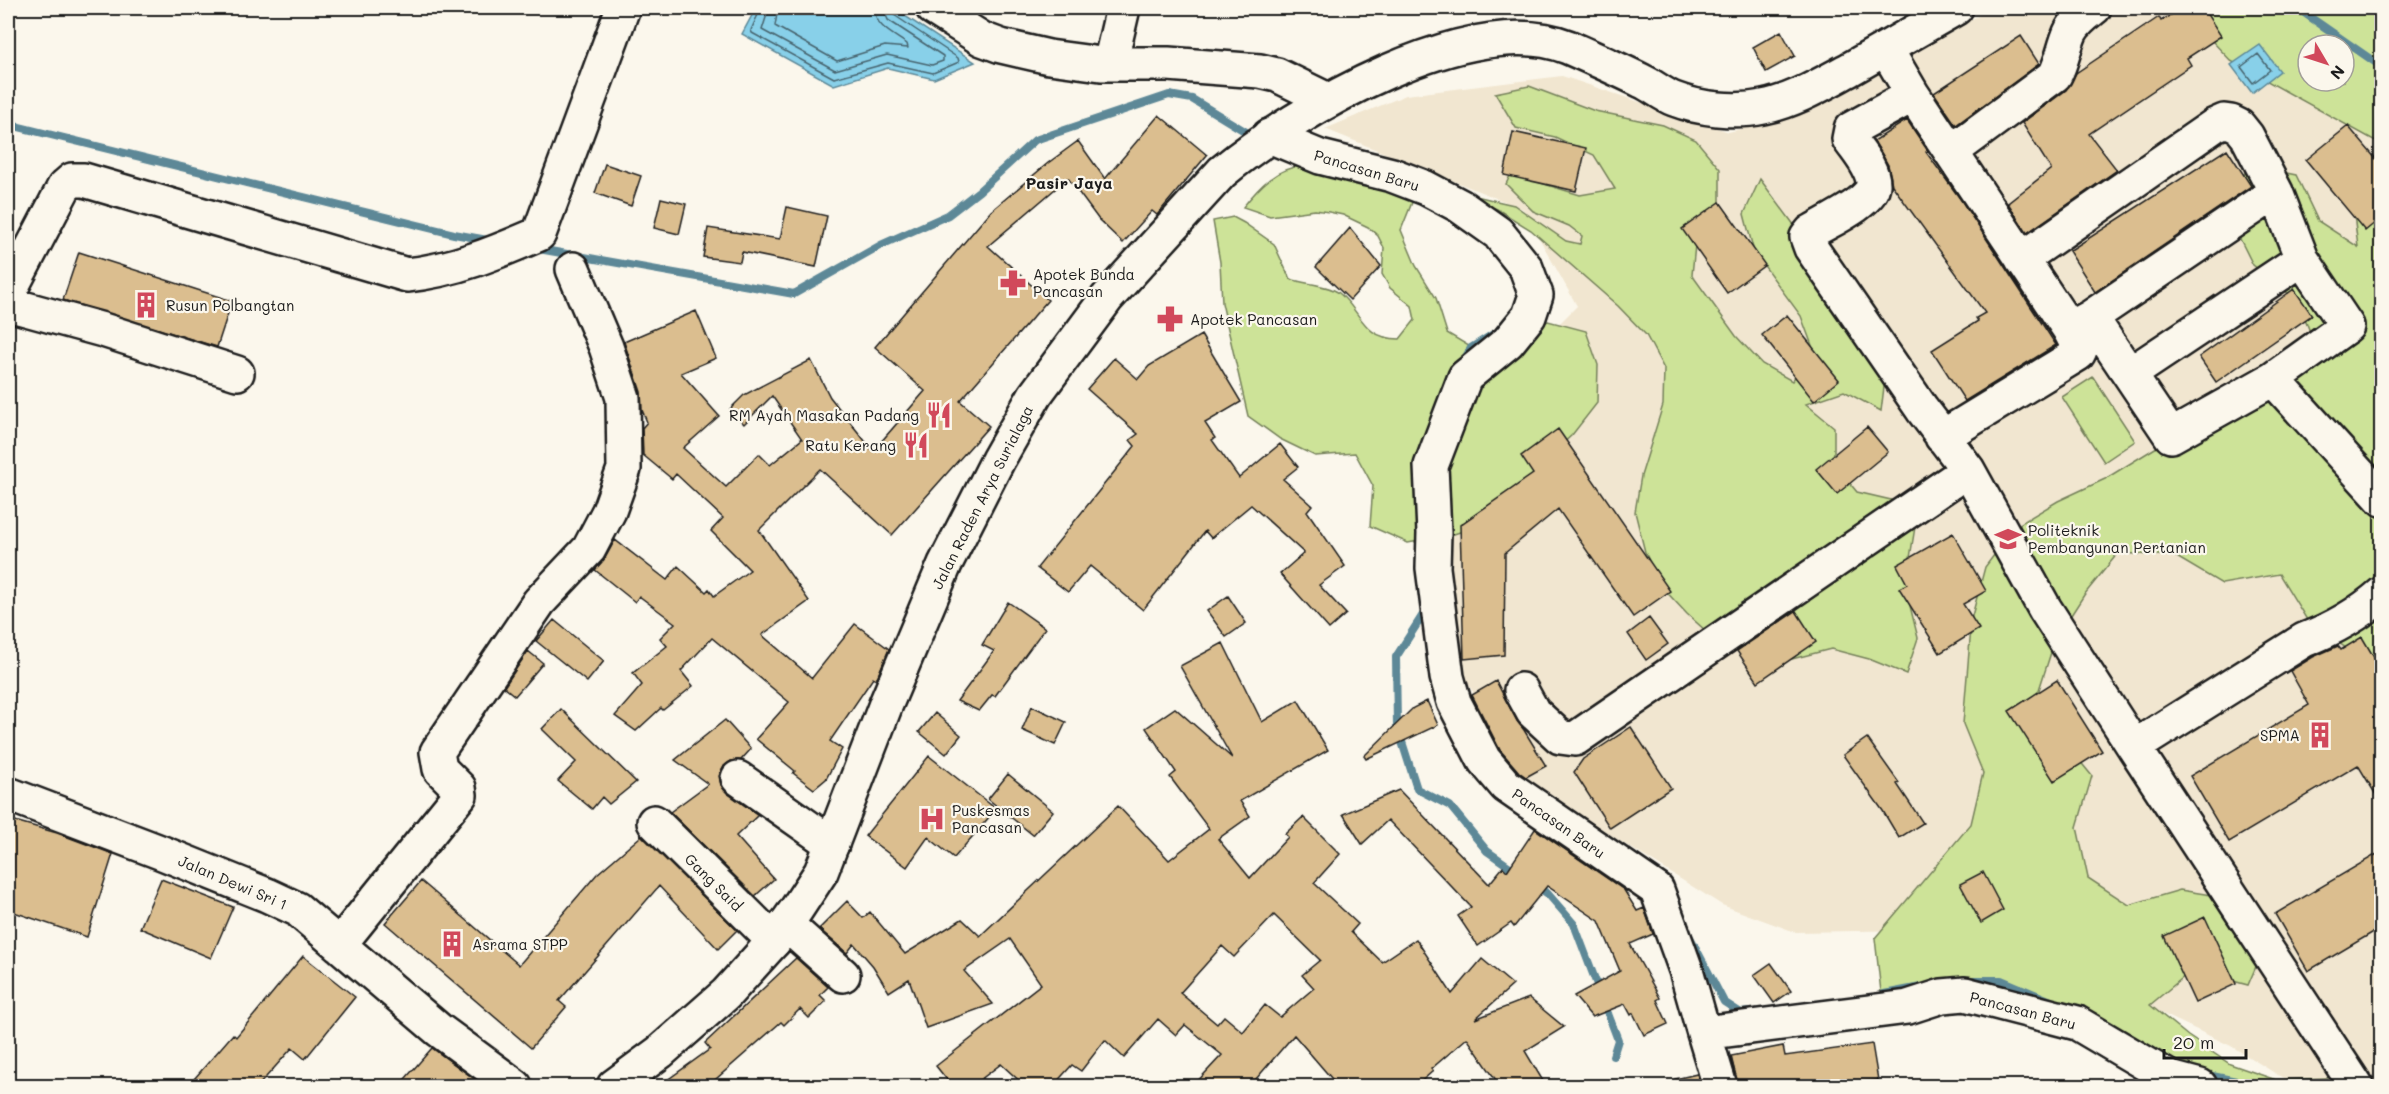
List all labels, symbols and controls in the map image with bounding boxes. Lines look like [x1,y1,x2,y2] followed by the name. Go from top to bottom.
[2296,33,2356,93] north arrow
[2326,61,2350,84] text: N
[1312,144,1422,196] street label: Pancasan Baru
[1025,172,1113,193] district label: Pasir Jaya
[1033,264,1135,301] place label: Apotek Bunda Pancasan
[998,268,1028,298] pharmacy icon: Apotek Bunda Pancasan
[131,290,161,320] building icon: Rusun Polbangtan
[166,295,294,315] place label: Rusun Polbangtan
[1155,304,1185,334] pharmacy icon: Apotek Pancasan
[1190,309,1317,329] place label: Apotek Pancasan
[924,400,954,430] restaurant icon: RM Ayah Masakan Padang
[927,402,1037,592] street label: Jalan Raden Arya Surialaga
[729,405,919,425] place label: RM Ayah Masakan Padang
[901,430,931,460] restaurant icon: Ratu Kerang
[805,435,896,455] place label: Ratu Kerang
[2028,520,2206,557] place label: Politeknik Pembangunan Pertanian
[1993,524,2023,554] school or university icon: Politeknik Pembangunan Pertanian
[2305,720,2335,750] building icon: SPMA
[2260,725,2300,745] place label: SPMA
[1509,784,1609,862] street label: Pancasan Baru
[952,800,1030,837] place label: Puskesmas Pancasan
[917,804,947,834] hospital icon: Puskesmas Pancasan
[681,849,747,915] street label: Gang Said
[175,850,291,914] street label: Jalan Dewi Sri 1
[437,929,467,959] building icon: Asrama STPP
[472,934,568,954] place label: Asrama STPP
[1968,986,2078,1034] street label: Pancasan Baru
[2164,1022,2246,1060] scale bar
[2173,1030,2214,1054] text: 20 m

